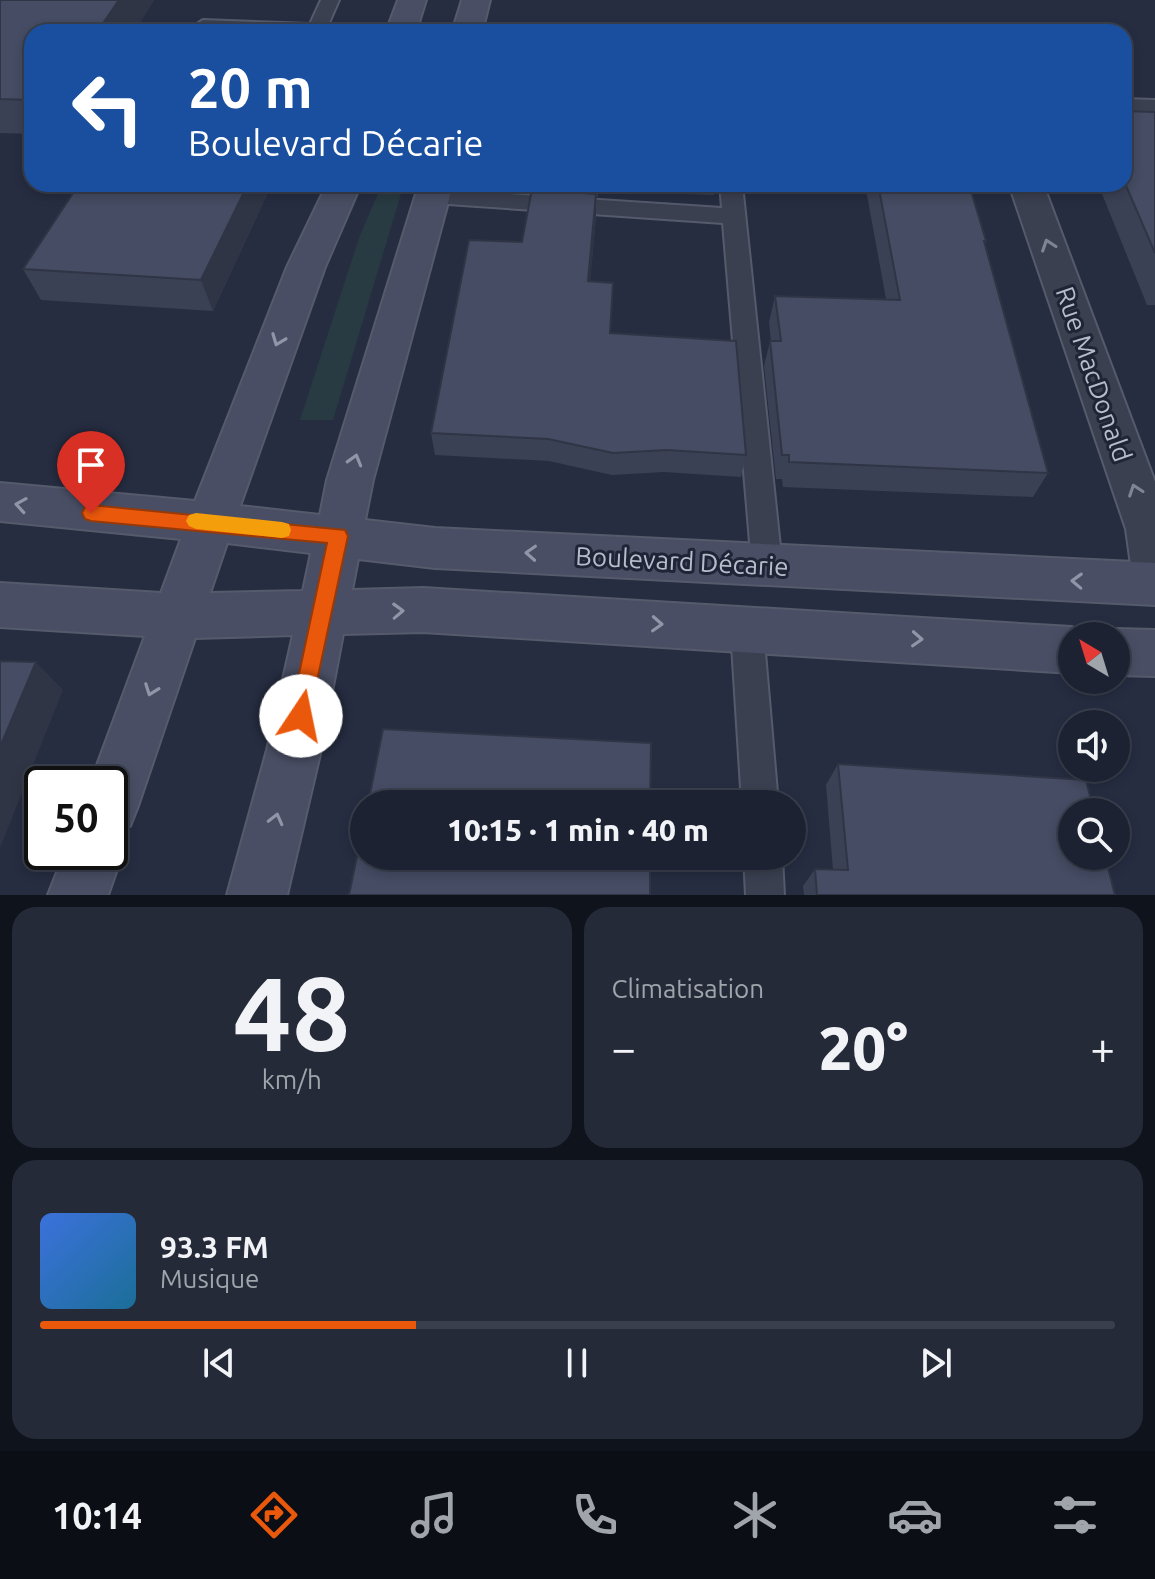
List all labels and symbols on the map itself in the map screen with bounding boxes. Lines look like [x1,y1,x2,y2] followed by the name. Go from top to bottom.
[1041,239,1058,253] one-way arrow
[1050,283,1138,465] street label: Rue MacDonald
[271,332,288,346] one-way arrow
[57,431,125,513] pin
[346,454,363,468] one-way arrow
[1128,484,1144,498] one-way arrow
[15,497,28,514] one-way arrow
[575,541,789,581] street label: Boulevard Décarie
[524,545,537,562] one-way arrow
[1070,573,1083,590] one-way arrow
[392,602,405,619] one-way arrow
[651,615,664,632] one-way arrow
[1058,622,1130,694] north arrow
[911,630,924,647] one-way arrow
[259,674,343,758] position arrow
[145,682,161,696] one-way arrow
[24,766,128,870] speed limit sign: 50
[267,813,284,827] one-way arrow

